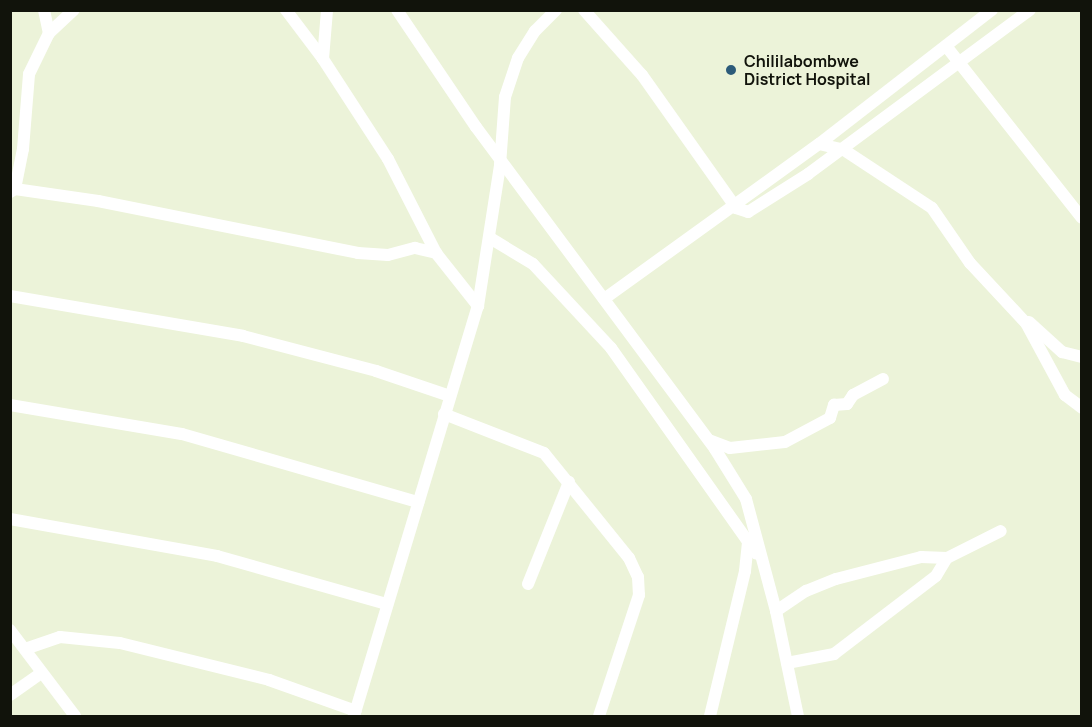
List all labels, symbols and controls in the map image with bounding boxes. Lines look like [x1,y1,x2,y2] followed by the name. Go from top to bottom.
[744,51,870,89] place label: Chililabombwe District Hospital
[722,61,740,79] marker: Chililabombwe District Hospital

